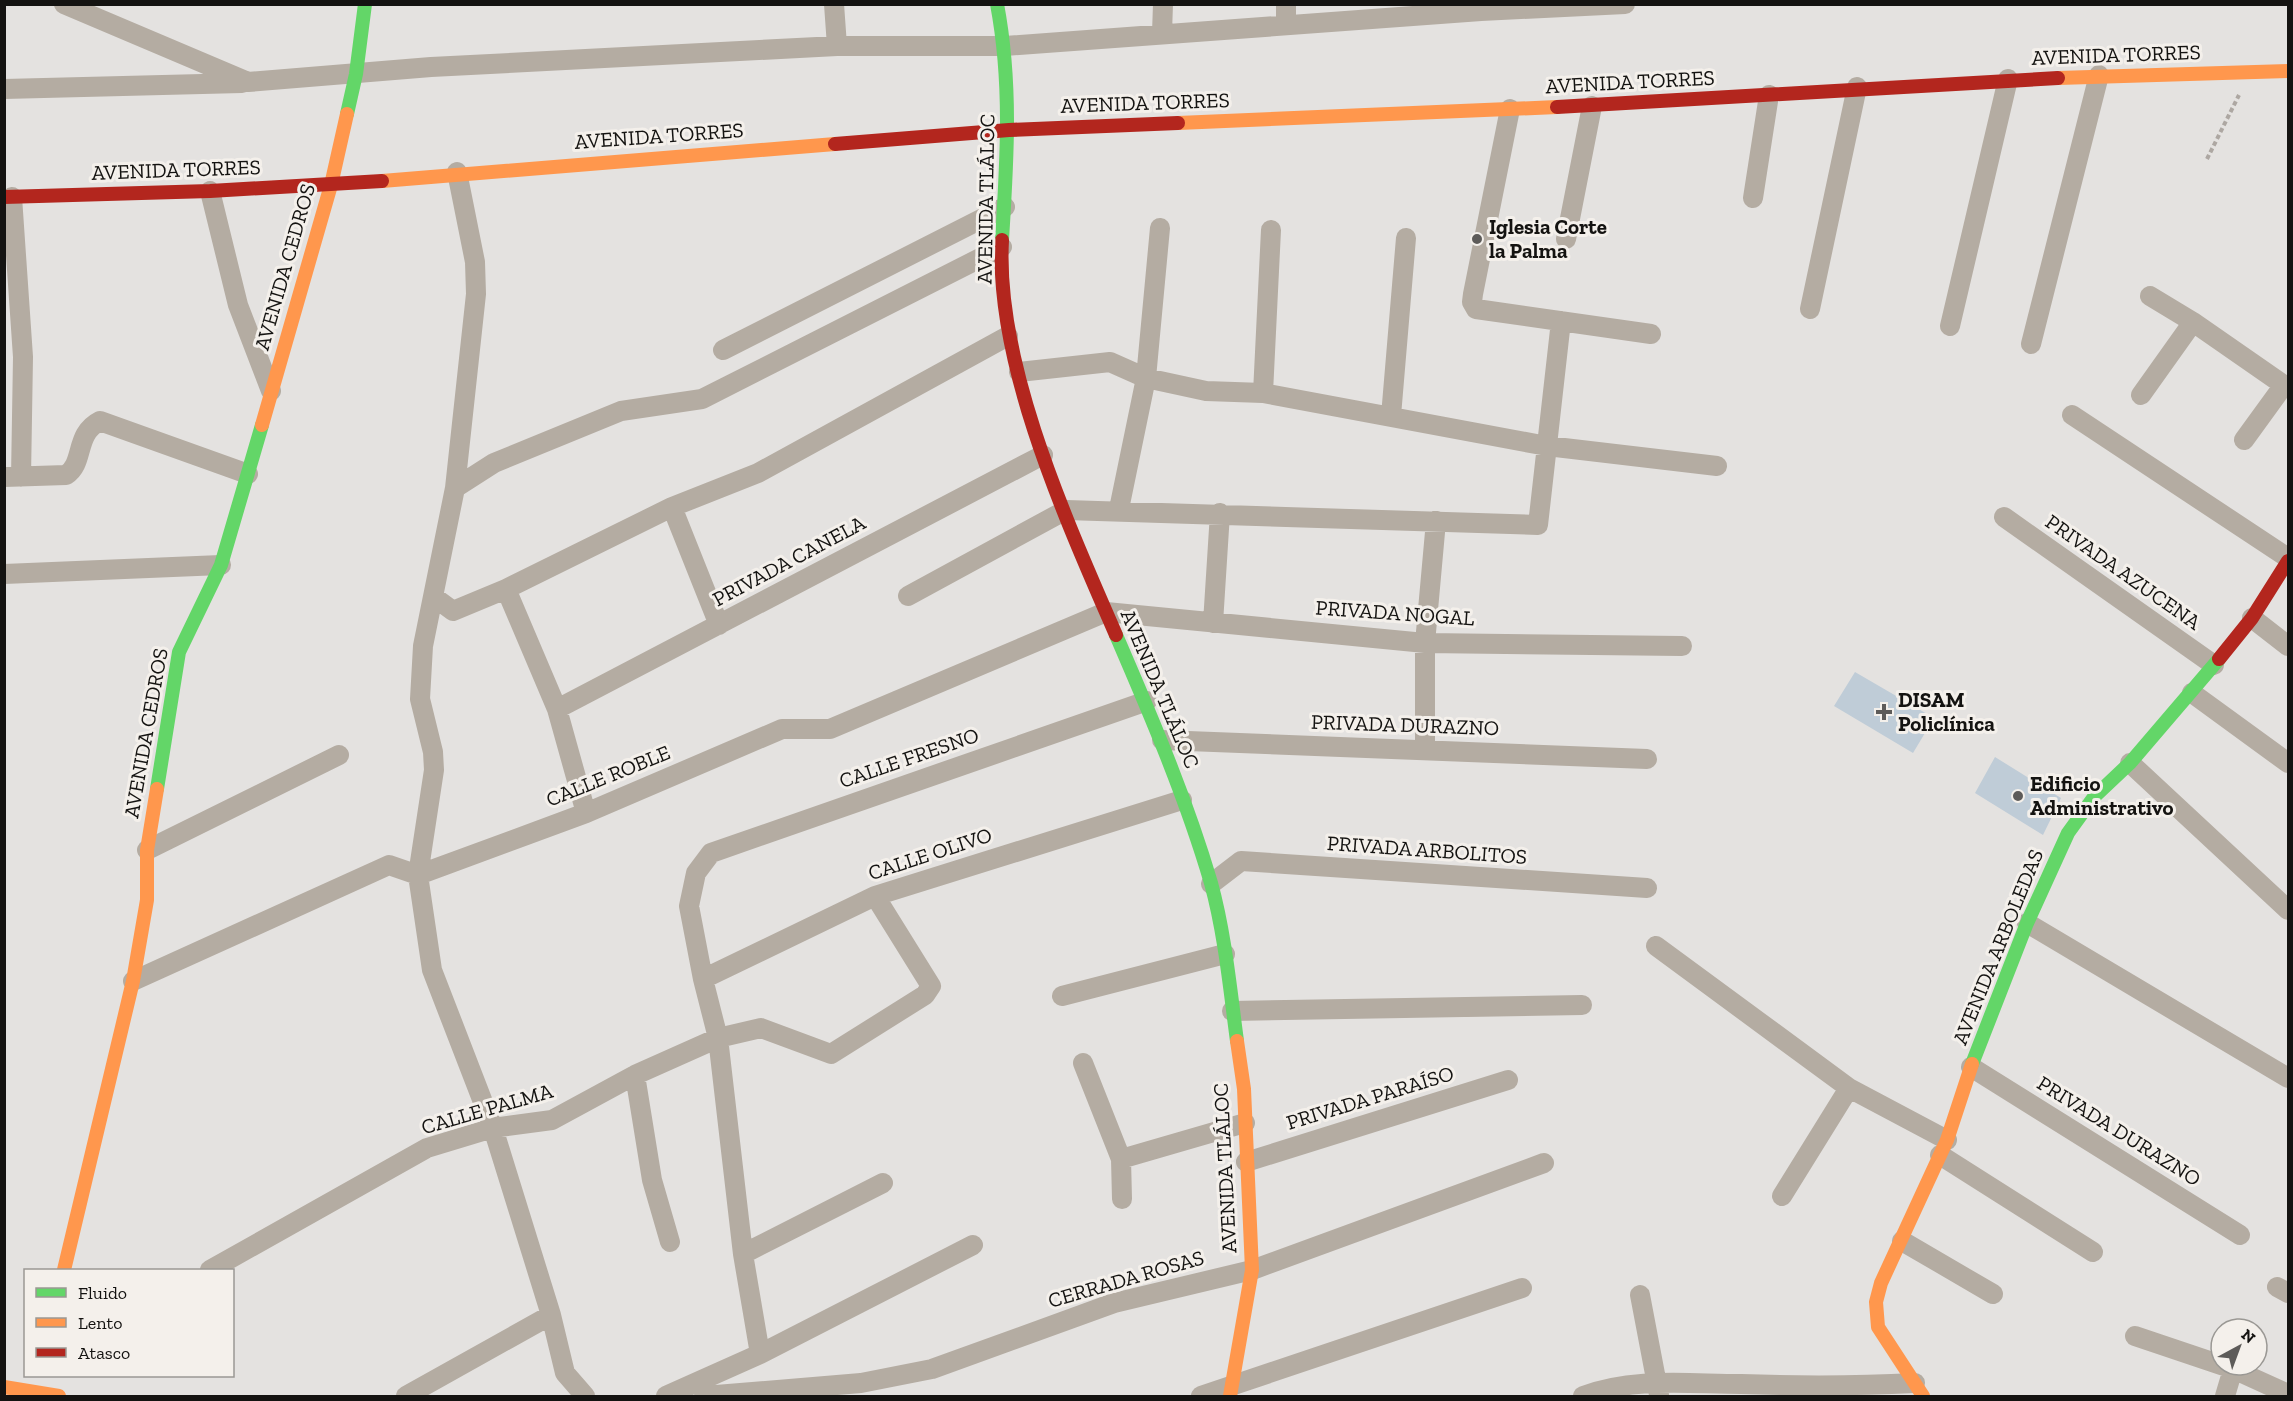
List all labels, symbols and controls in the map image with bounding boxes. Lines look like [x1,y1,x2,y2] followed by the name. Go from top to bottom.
[2031,39,2201,70] street label: AVENIDA TORRES
[1545,65,1715,98] street label: AVENIDA TORRES
[1060,87,1230,118] street label: AVENIDA TORRES
[972,114,999,284] street label: AVENIDA TLÁLOC
[574,117,744,154] street label: AVENIDA TORRES
[91,154,261,185] street label: AVENIDA TORRES
[249,181,320,353] street label: AVENIDA CEDROS
[1489,214,1607,263] place label: Iglesia Corte la Palma
[1470,232,1484,246] marker: Iglesia Corte la Palma
[2041,509,2206,635] street label: PRIVADA AZUCENA
[708,510,870,611] street label: PRIVADA CANELA
[1315,594,1476,631] street label: PRIVADA NOGAL
[1116,606,1205,772] street label: AVENIDA TLÁLOC
[118,646,173,820] street label: AVENIDA CEDROS
[1898,687,1995,736] place label: DISAM Policlínica
[1875,703,1893,721] marker: DISAM Policlínica
[1311,709,1499,740] street label: PRIVADA DURAZNO
[836,722,982,793] street label: CALLE FRESNO
[542,739,673,812] street label: CALLE ROBLE
[2030,771,2174,820] place label: Edificio Administrativo
[2011,789,2025,803] marker: Edificio Administrativo
[865,822,995,885] street label: CALLE OLIVO
[1326,830,1528,869] street label: PRIVADA ARBOLITOS
[1947,845,2048,1048] street label: AVENIDA ARBOLEDAS
[1283,1060,1457,1135] street label: PRIVADA PARAÍSO
[2033,1070,2206,1191] street label: PRIVADA DURAZNO
[418,1078,556,1139] street label: CALLE PALMA
[1208,1082,1241,1254] street label: AVENIDA TLÁLOC
[1045,1244,1207,1313] street label: CERRADA ROSAS
[24,1269,234,1377] legend
[78,1282,127,1304] text: Fluido
[78,1312,123,1334] text: Lento
[2209,1317,2269,1377] north arrow
[2238,1325,2259,1347] text: N
[78,1342,130,1364] text: Atasco

